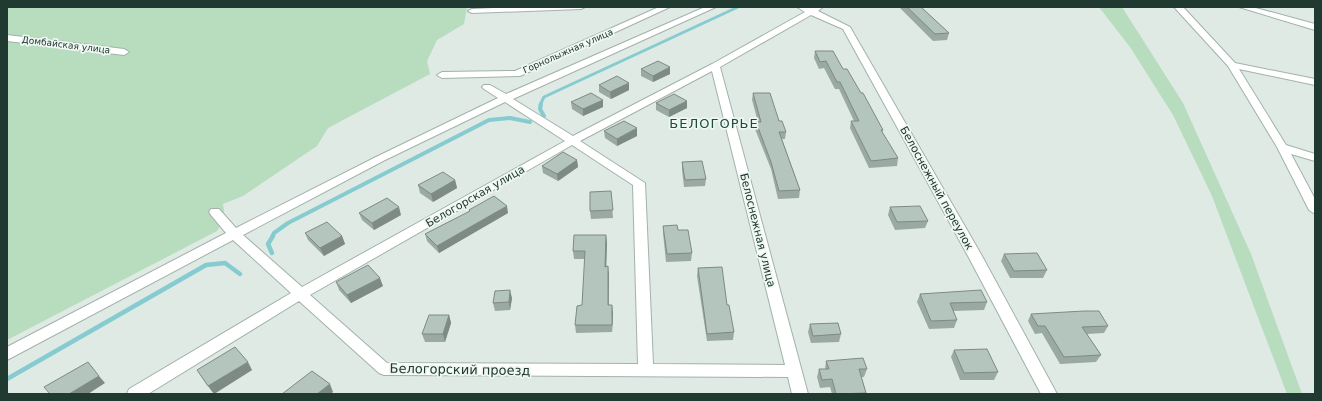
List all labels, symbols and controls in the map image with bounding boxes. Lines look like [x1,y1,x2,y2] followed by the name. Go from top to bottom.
[522,27,614,75] street label: Горнолыжная улица
[21,35,111,55] street label: Домбайская улица
[669,116,759,131] district label: БЕЛОГОРЬЕ
[897,124,976,253] street label: Белоснежный переулок
[423,163,527,230] street label: Белогорская улица
[737,172,778,288] street label: Белоснежная улица
[389,361,531,378] street label: Белогорский проезд

